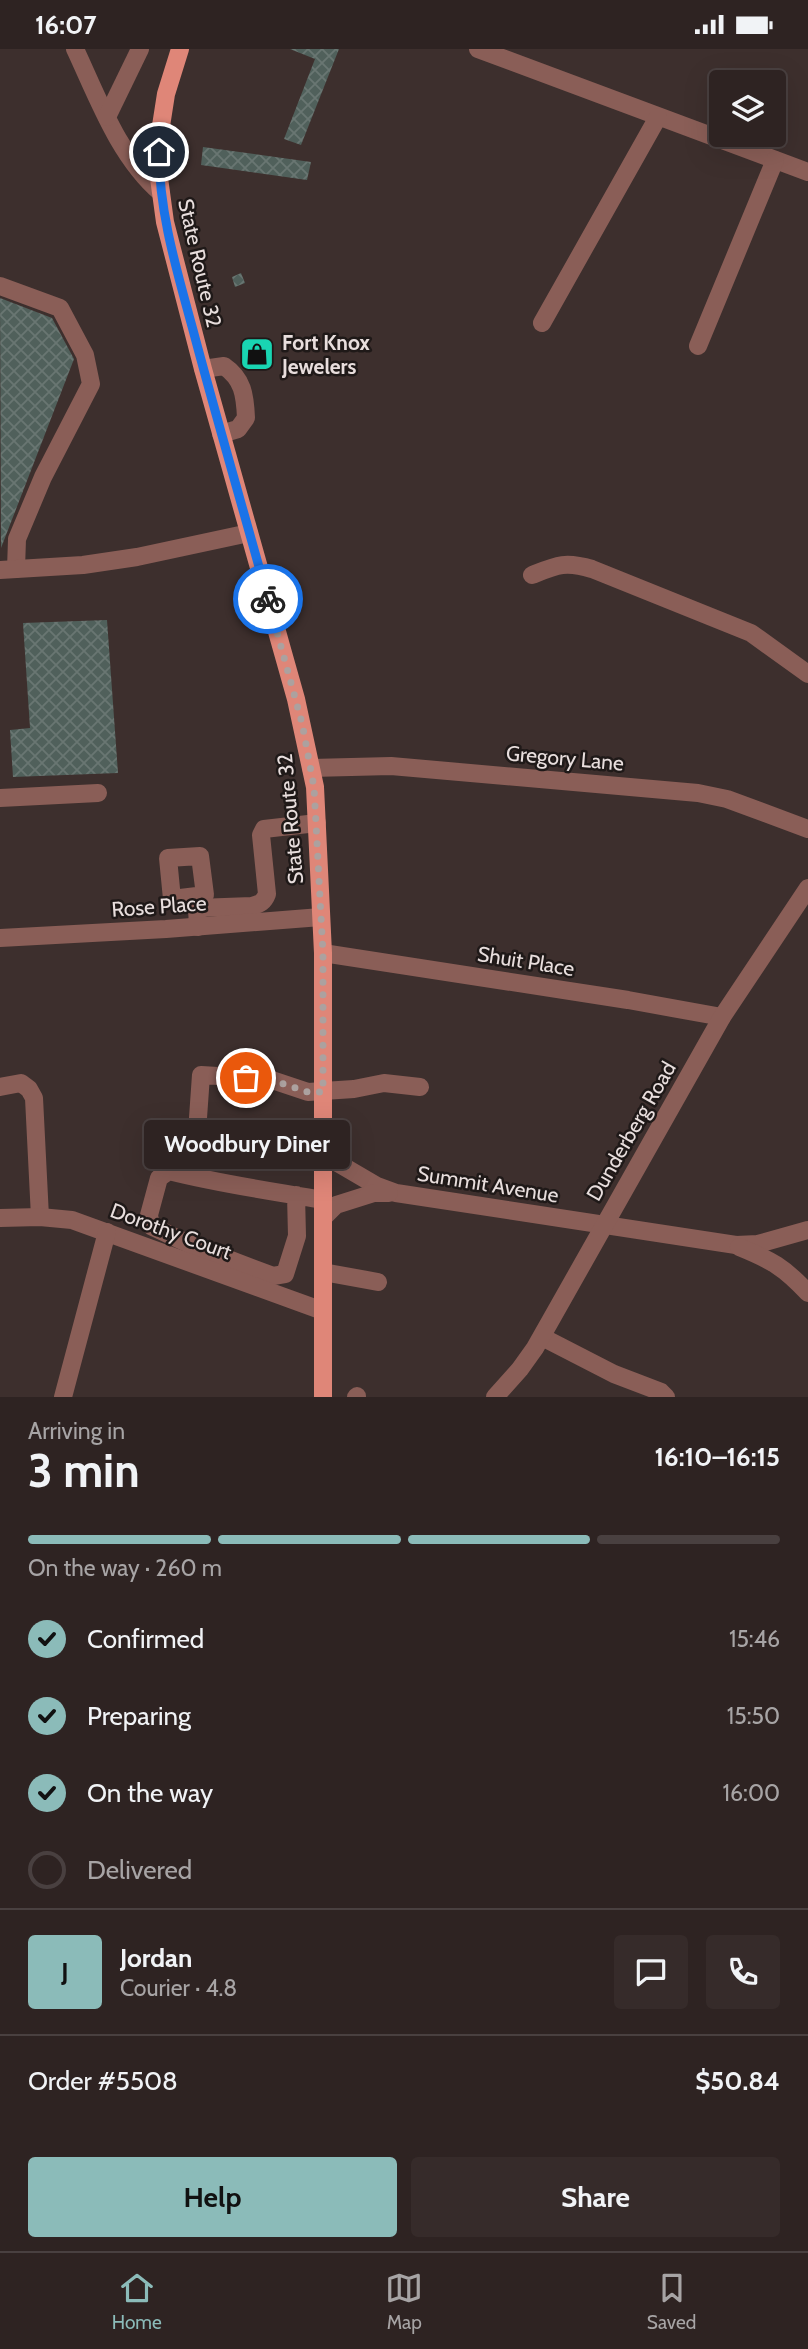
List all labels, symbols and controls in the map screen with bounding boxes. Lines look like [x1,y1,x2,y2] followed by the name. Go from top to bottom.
[35,9,97,41] text: 16:07
[709,70,786,147] map controls
[709,70,786,147] button: layers
[129,122,189,182] pin
[140,133,178,171] icon: home
[173,196,227,330] street label: State Route 32
[281,330,371,379] place label: Fort Knox Jewelers
[238,335,276,373] shop icon: Fort Knox Jewelers
[233,564,303,634] courier
[249,580,287,618] icon: bike
[505,740,625,776] street label: Gregory Lane
[272,753,308,885] street label: State Route 32
[111,890,208,922] street label: Rose Place
[476,941,577,981] street label: Shuit Place
[216,1048,276,1108] pin
[581,1057,681,1205] street label: Dunderberg Road
[227,1059,265,1097] icon: bag
[143,1120,349,1169] callout: Woodbury Diner
[164,1130,330,1158] text: Woodbury Diner
[416,1160,561,1208] street label: Summit Avenue
[107,1198,235,1264] street label: Dorothy Court
[28,1417,125,1445] text: Arriving in
[654,1441,780,1473] text: 16:10–16:15
[28,1443,140,1499] text: 3 min
[28,1554,222,1582] text: On the way · 260 m
[28,1620,66,1658] icon: check
[87,1623,204,1655] text: Confirmed
[729,1625,780,1653] text: 15:46
[28,1697,66,1735] icon: check
[87,1700,191,1732] text: Preparing
[727,1702,780,1730] text: 15:50
[28,1774,66,1812] icon: check
[87,1777,213,1809] text: On the way
[723,1779,780,1807] text: 16:00
[87,1854,192,1886] text: Delivered
[614,1935,688,2009] button: chat
[706,1935,780,2009] button: phone
[120,1942,192,1974] text: Jordan
[61,1956,69,1988] text: J
[120,1974,237,2002] text: Courier · 4.8
[28,2065,178,2097] text: Order #5508
[695,2065,780,2097] text: $50.84
[28,2157,397,2237] button: Help
[411,2157,780,2237] button: Share
[112,2269,162,2334] tab: Home
[385,2269,423,2334] tab: Map
[647,2269,696,2334] tab: Saved

